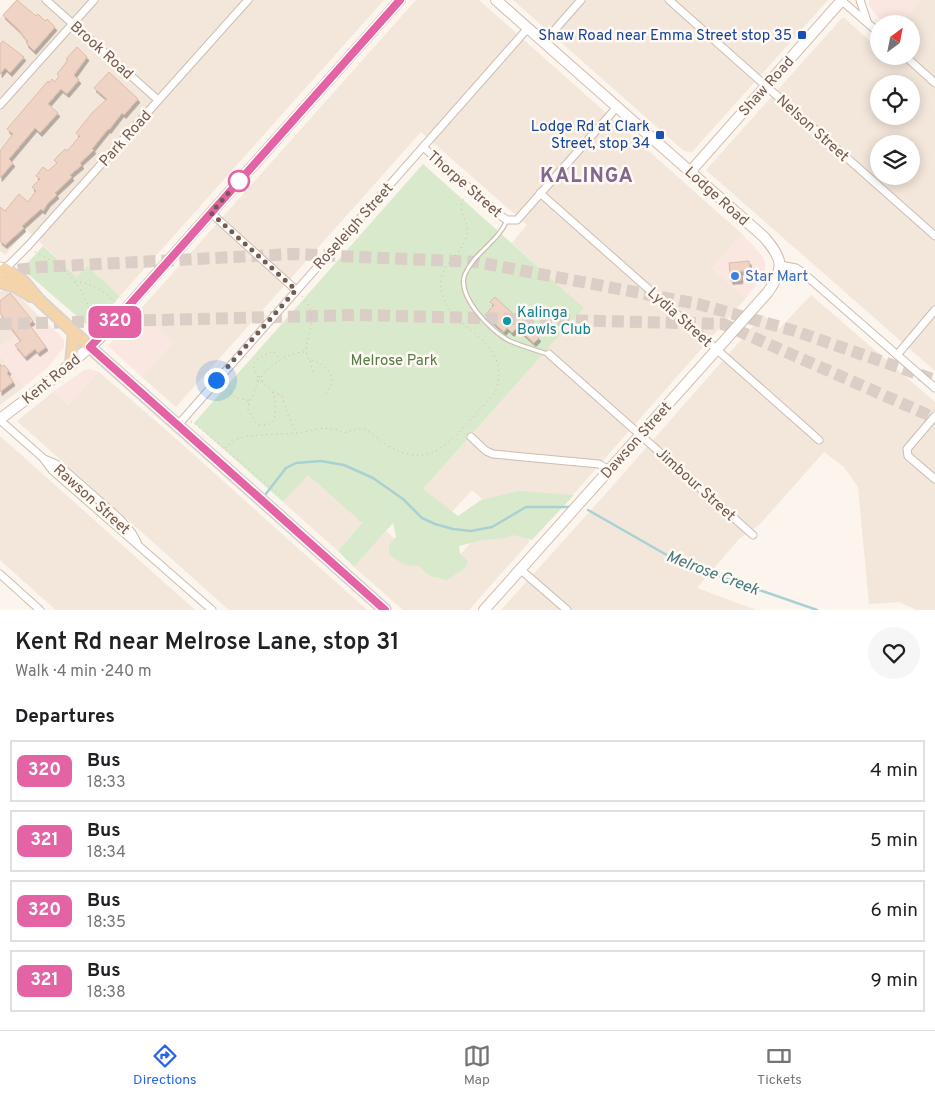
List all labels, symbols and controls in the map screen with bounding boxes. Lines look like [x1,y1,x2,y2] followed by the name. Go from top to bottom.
[870,15,920,65] north arrow
[870,15,920,185] map controls
[65,18,137,84] street label: Brook Road
[538,27,792,46] place label: Shaw Road near Emma Street stop 35
[796,29,808,41] marker: Shaw Road near Emma Street stop 35
[735,53,799,121] street label: Shaw Road
[870,75,920,125] button: locate
[772,92,852,167] street label: Nelson Street
[96,107,156,171] street label: Park Road
[531,118,650,154] place label: Lodge Rd at Clark Street, stop 34
[654,129,666,141] marker: Lodge Rd at Clark Street, stop 34
[870,135,920,185] button: layers
[423,147,505,223] street label: Thorpe Street
[680,163,752,231] street label: Lodge Road
[540,164,634,190] district label: KALINGA
[228,170,250,192] unlabelled marker
[310,180,398,274] street label: Roseleigh Street
[745,268,808,287] place label: Star Mart
[729,270,741,282] marker: Star Mart
[643,284,715,352] street label: Lydia Street
[517,304,591,340] place label: Kalinga Bowls Club
[86,306,144,338] line badge: 320
[98,310,132,333] text: 320
[501,315,513,327] marker: Kalinga Bowls Club
[19,351,85,410] street label: Kent Road
[350,352,438,371] park label: Melrose Park
[204,368,229,393] your location
[598,399,677,483] street label: Dawson Street
[651,444,739,526] street label: Jimbour Street
[49,461,133,540] street label: Rawson Street
[663,547,762,601] water label: Melrose Creek
[868,627,920,679] button: heart
[15,628,400,658] text: Kent Rd near Melrose Lane, stop 31
[15,662,152,682] text: Walk · 4 min · 240 m
[15,705,115,729] text: Departures
[87,749,121,773] text: Bus
[28,759,61,782] text: 320
[870,759,918,783] text: 4 min
[87,773,126,793] text: 18:33
[87,819,121,843] text: Bus
[30,829,59,852] text: 321
[870,829,918,853] text: 5 min
[87,843,126,863] text: 18:34
[87,889,121,913] text: Bus
[28,899,61,922] text: 320
[871,899,918,923] text: 6 min
[87,913,126,933] text: 18:35
[87,959,121,983] text: Bus
[30,969,59,992] text: 321
[871,969,918,993] text: 9 min
[87,983,126,1003] text: 18:38
[133,1042,197,1089] tab: Directions
[463,1042,491,1089] tab: Map
[757,1042,802,1089] tab: Tickets

